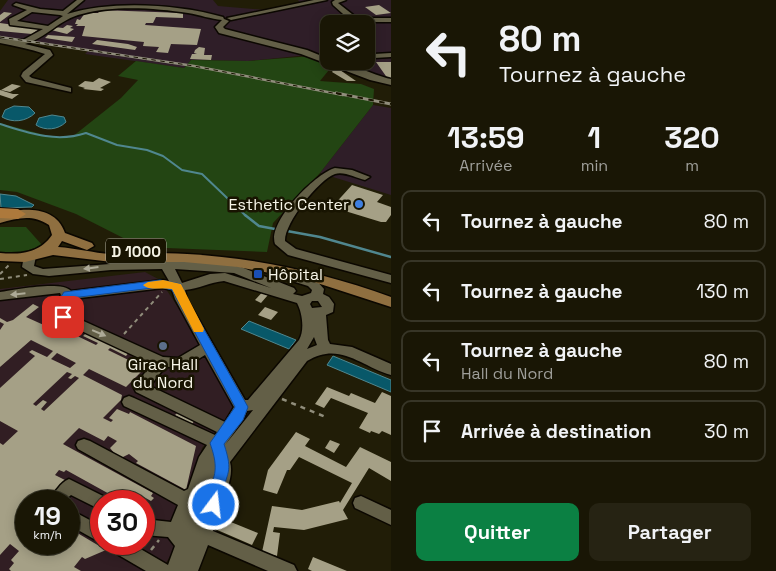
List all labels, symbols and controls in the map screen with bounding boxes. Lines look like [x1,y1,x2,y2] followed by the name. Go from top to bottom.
[320,15,375,70] map controls
[320,15,375,70] button: layers
[499,17,581,61] text: 80 m
[416,20,481,85] icon: left
[499,60,686,88] text: Tournez à gauche
[447,118,524,157] text: 13:59
[588,118,601,157] text: 1
[664,118,720,157] text: 320
[459,155,512,176] text: Arrivée
[581,155,608,176] text: min
[685,155,699,176] text: m
[229,194,349,215] place label: Esthetic Center
[353,198,365,210] marker: Esthetic Center
[418,207,446,235] icon: left
[461,209,623,234] text: Tournez à gauche
[704,209,749,234] text: 80 m
[106,238,166,264] road number: D 1000
[82,264,98,272] one-way arrow
[268,264,323,285] place label: Hôpital
[252,268,264,280] marker: Hôpital
[418,277,446,305] icon: left
[461,279,623,304] text: Tournez à gauche
[696,279,749,304] text: 130 m
[10,290,26,298] one-way arrow
[42,296,84,338] pin
[49,303,77,331] icon: arrive
[92,330,106,338] one-way arrow
[461,338,623,363] text: Tournez à gauche
[157,340,169,352] marker: Girac Hall du Nord
[418,347,446,375] icon: left
[704,349,749,374] text: 80 m
[128,354,198,393] place label: Girac Hall du Nord
[461,363,553,384] text: Hall du Nord
[418,417,446,445] icon: arrive
[461,419,651,444] text: Arrivée à destination
[704,419,749,444] text: 30 m
[187,478,239,530] position arrow
[90,490,155,555] speed limit sign: 30
[34,500,61,532] text: 19
[416,503,579,561] button: Quitter
[589,503,751,561] button: Partager
[33,527,62,543] text: km/h

